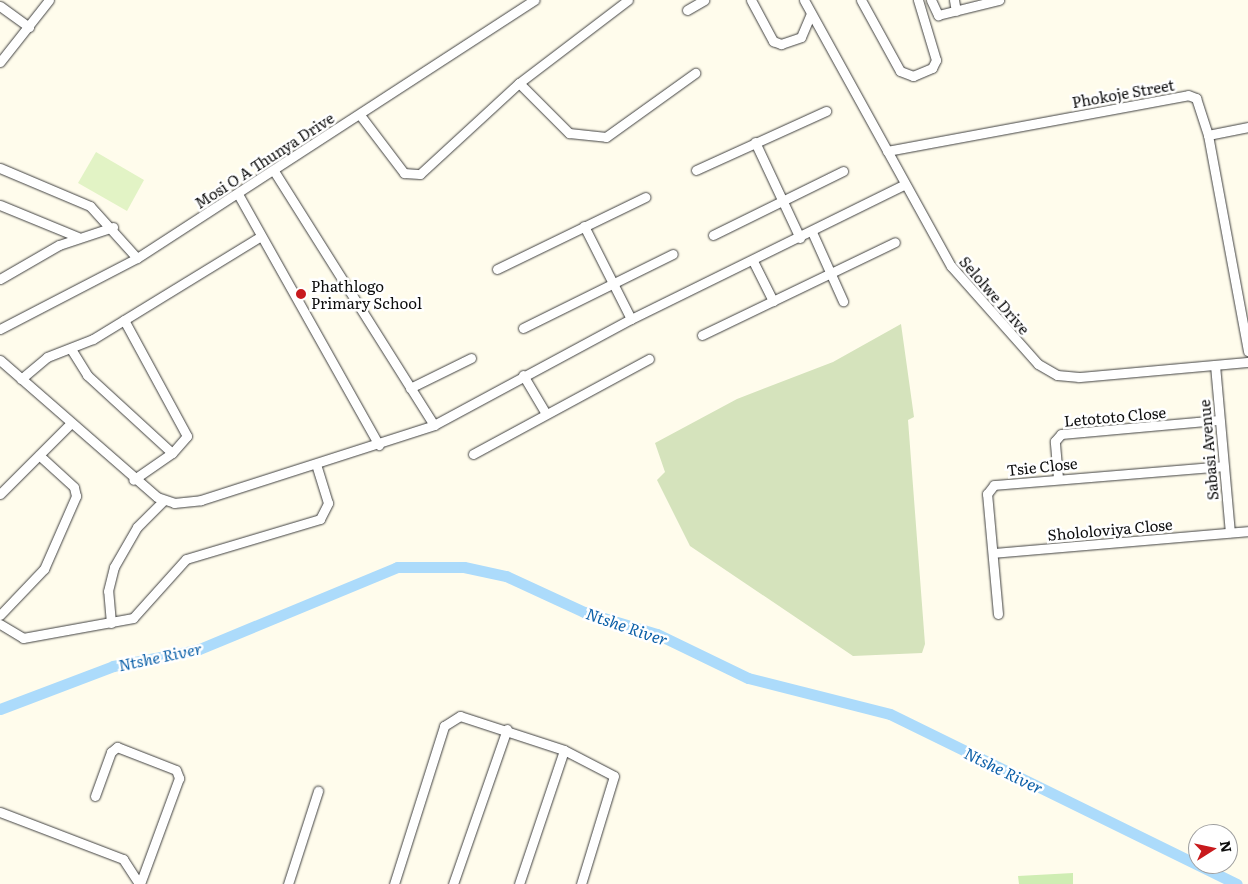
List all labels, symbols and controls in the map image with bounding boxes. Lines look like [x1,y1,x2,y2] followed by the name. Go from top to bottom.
[1070,75,1176,111] street label: Phokoje Street
[191,108,337,212] street label: Mosi O A Thunya Drive
[956,252,1034,338] street label: Selolwe Drive
[311,276,422,311] place label: Phathlogo Primary School
[295,288,307,300] marker: Phathlogo Primary School
[1195,399,1221,501] street label: Sabasi Avenue
[1063,403,1167,429] street label: Letototo Close
[1006,453,1078,479] street label: Tsie Close
[1047,515,1173,543] street label: Shololoviya Close
[584,603,670,649] water label: Ntshe River
[116,638,204,674] water label: Ntshe River
[962,743,1046,797] water label: Ntshe River
[1188,824,1238,874] north arrow
[1216,839,1238,854] text: N

